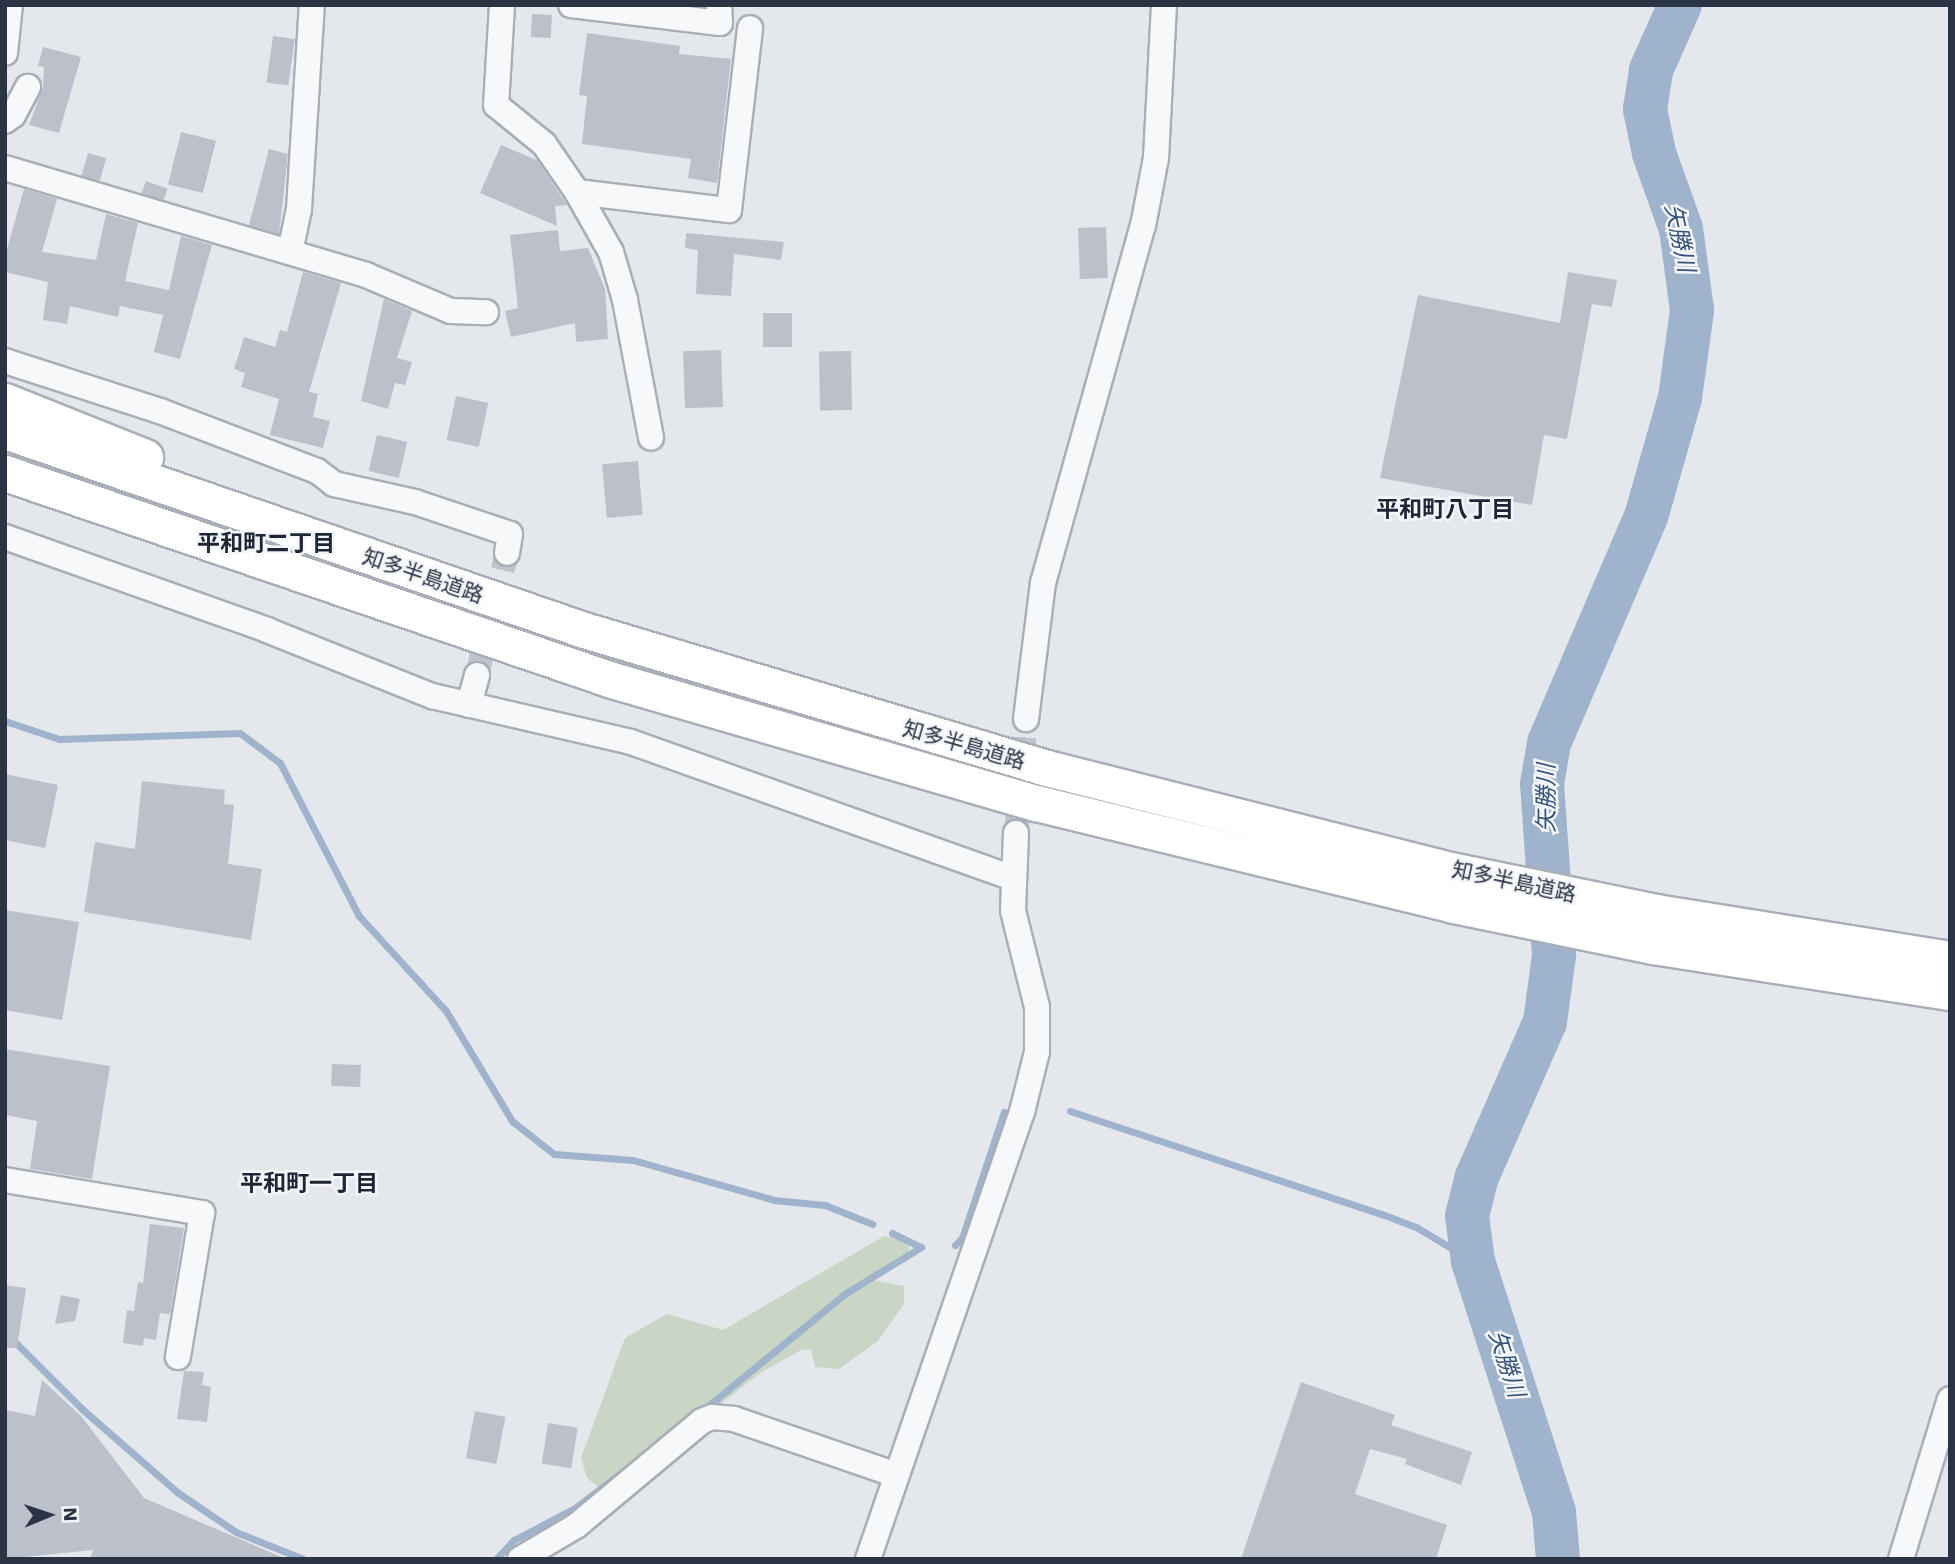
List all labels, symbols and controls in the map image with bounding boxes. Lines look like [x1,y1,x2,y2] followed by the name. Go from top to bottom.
[1658,201,1700,275] water label: 矢勝川
[1376,496,1514,524] district label: 平和町八丁目
[197,530,335,558] district label: 平和町二丁目
[359,544,487,608] street label: 知多半島道路
[900,716,1028,774] street label: 知多半島道路
[1533,764,1561,832] water label: 矢勝川
[1450,857,1578,907] street label: 知多半島道路
[240,1170,378,1198] district label: 平和町一丁目
[1482,1327,1530,1401] water label: 矢勝川
[14,1480,84,1550] north arrow
[59,1507,82,1522] text: N

